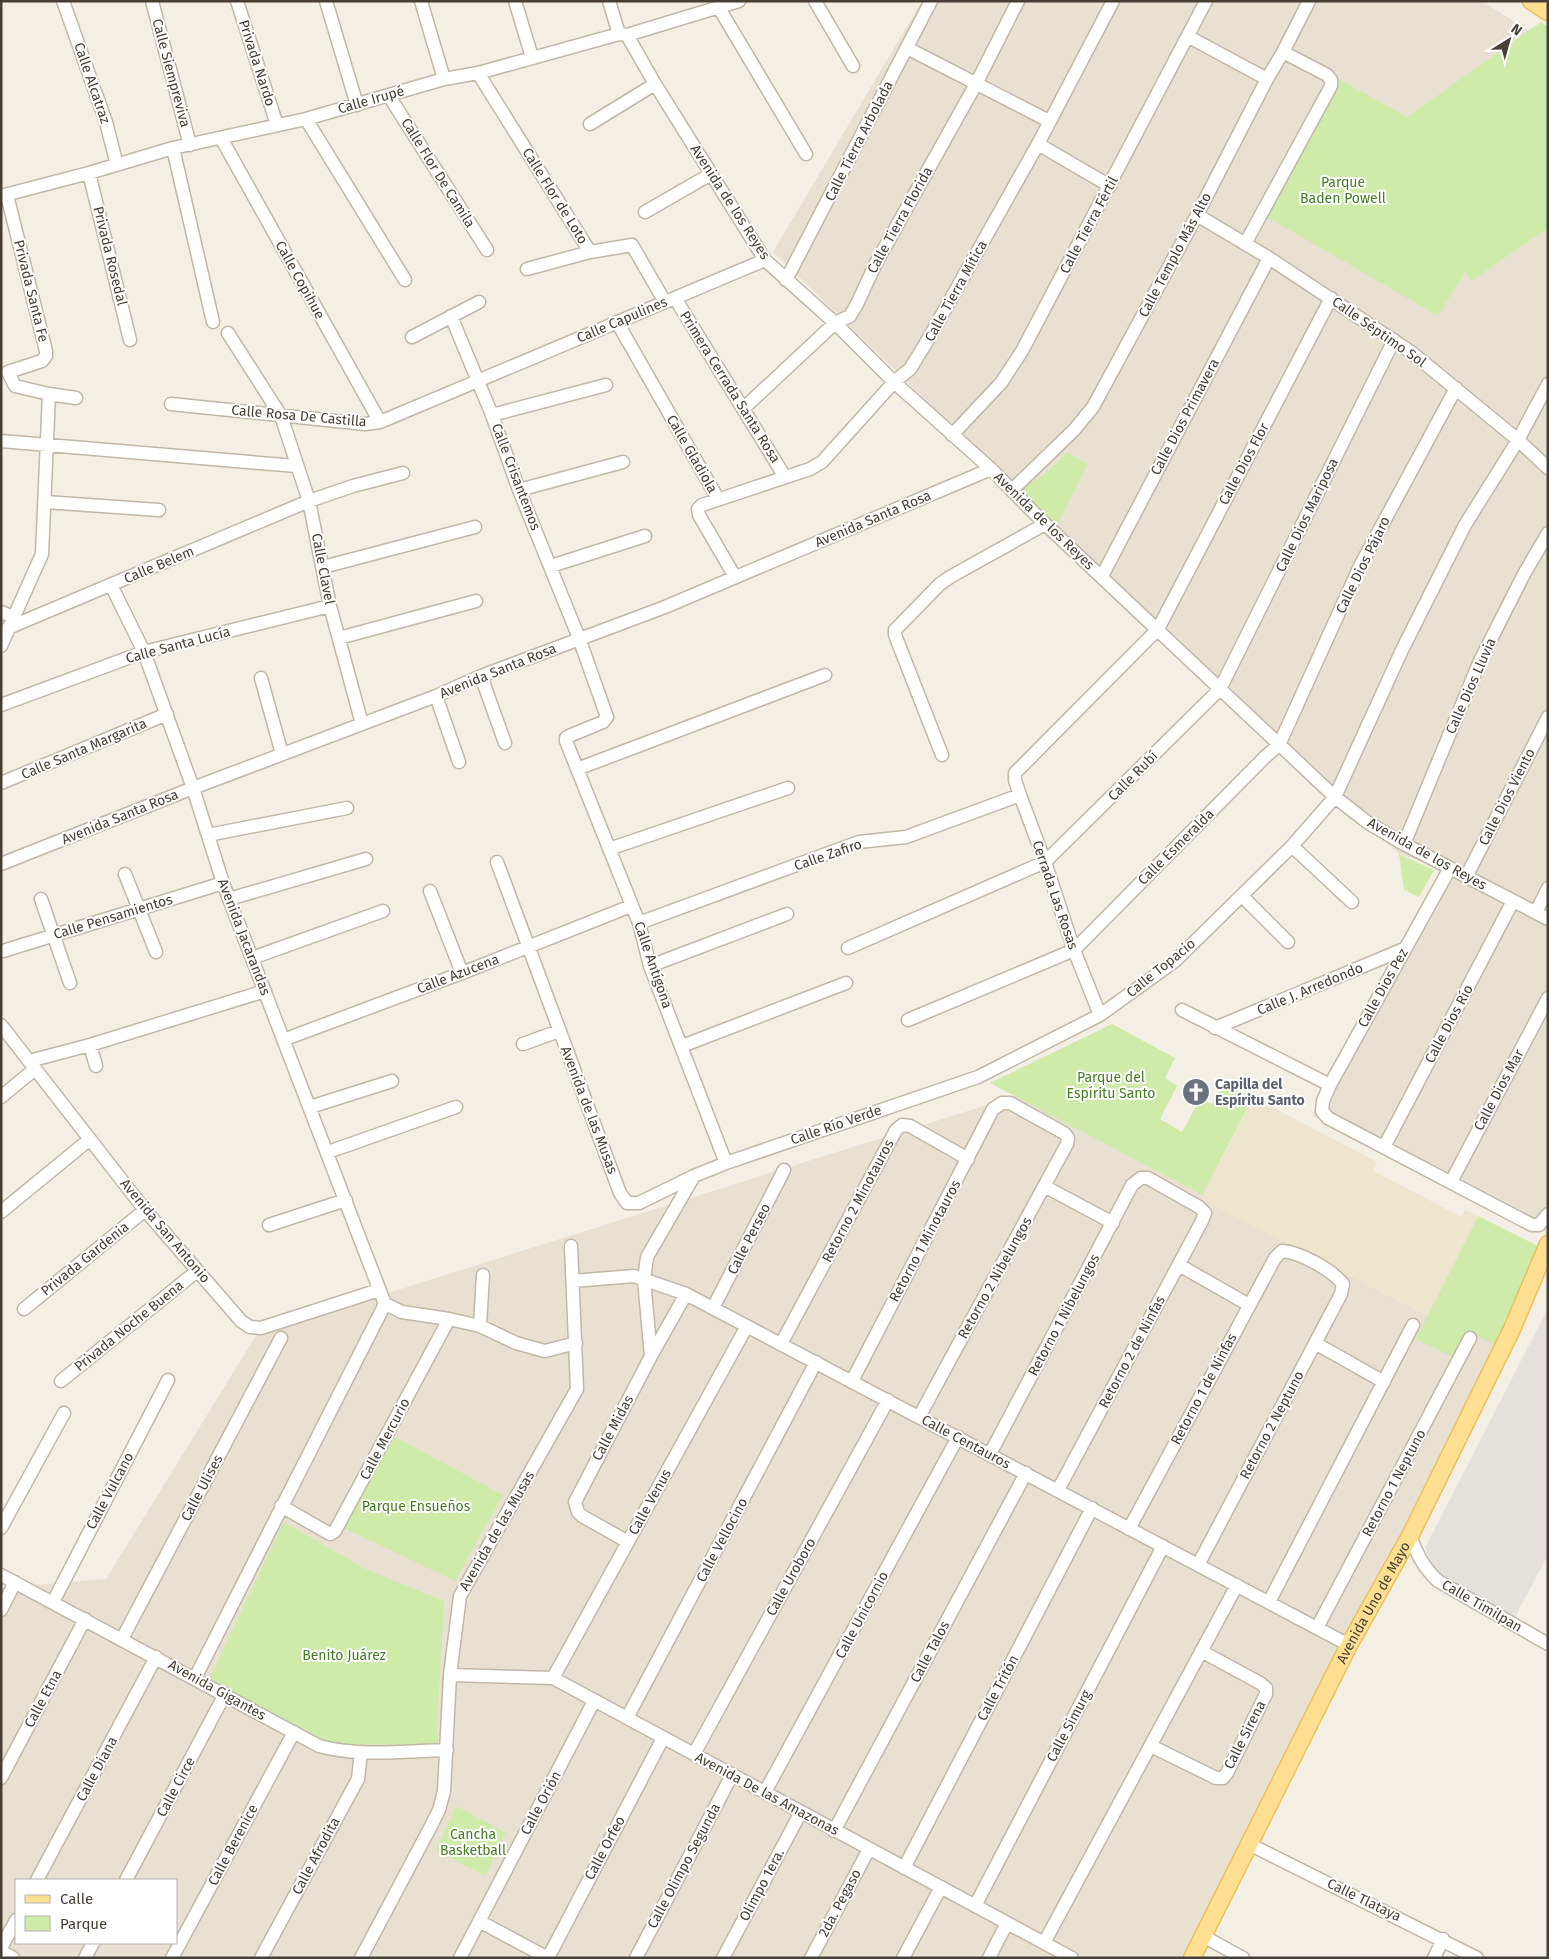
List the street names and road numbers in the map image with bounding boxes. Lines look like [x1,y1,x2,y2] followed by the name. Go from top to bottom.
[148,17,194,129] street label: Calle Siempreviva
[235,18,279,108] street label: Privada Nardo
[70,40,114,126] street label: Calle Alcatraz
[821,78,897,204] street label: Calle Tierra Arbolada
[336,82,406,118] street label: Calle Irupé
[397,115,479,231] street label: Calle Flor De Camila
[687,141,774,263] street label: Avenida de los Reyes
[519,145,591,247] street label: Calle Flor de Loto
[864,164,936,276] street label: Calle Tierra Florida
[1056,173,1122,277] street label: Calle Tierra Fértil
[1135,190,1215,320] street label: Calle Templo Más Alto
[89,205,131,307] street label: Privada Rosedal
[921,237,991,345] street label: Calle Tierra Mítica
[10,238,52,344] street label: Privada Santa Fe
[272,238,328,322] street label: Calle Copihue
[574,293,670,347] street label: Calle Capulines
[1329,293,1429,371] street label: Calle Séptimo Sol
[676,308,784,466] street label: Primera Cerrada Santa Rosa
[1147,356,1223,478] street label: Calle Dios Primavera
[231,402,367,430] street label: Calle Rosa De Castilla
[663,412,721,496] street label: Calle Gladiola
[1215,420,1273,508] street label: Calle Dios Flor
[488,421,544,533] street label: Calle Crisantemos
[1272,455,1342,575] street label: Calle Dios Mariposa
[990,469,1098,574] street label: Avenida de los Reyes
[812,487,934,551] street label: Avenida Santa Rosa
[1332,514,1394,616] street label: Calle Dios Pájaro
[308,532,338,606] street label: Calle Clavel
[121,543,197,587] street label: Calle Belem
[124,623,232,667] street label: Calle Santa Lucía
[1442,635,1500,737] street label: Calle Dios Lluvia
[437,640,559,702] street label: Avenida Santa Rosa
[19,715,149,783] street label: Calle Santa Margarita
[1475,746,1539,848] street label: Calle Dios Viento
[1105,747,1162,804] street label: Calle Rubí
[59,786,181,848] street label: Avenida Santa Rosa
[1134,805,1218,889] street label: Calle Esmeralda
[1365,814,1490,894] street label: Avenida de los Reyes
[792,835,864,875] street label: Calle Zafiro
[1028,838,1082,952] street label: Cerrada Las Rosas
[214,876,274,998] street label: Avenida Jacarandas
[51,891,175,943] street label: Calle Pensamientos
[630,919,676,1011] street label: Calle Antígona
[1123,935,1199,1001] street label: Calle Topacio
[1354,946,1412,1030] street label: Calle Dios Pez
[414,951,502,997] street label: Calle Azucena
[1255,959,1365,1019] street label: Calle J. Arredondo
[1421,982,1477,1066] street label: Calle Dios Río
[557,1044,621,1177] street label: Avenida de las Musas
[1470,1046,1528,1134] street label: Calle Dios Mar
[788,1101,884,1149] street label: Calle Río Verde
[818,1136,898,1265] street label: Retorno 2 Minotauros
[116,1175,214,1287] street label: Avenida San Antonio
[886,1177,965,1305] street label: Retorno 1 Minotauros
[724,1201,774,1277] street label: Calle Perseo
[954,1214,1036,1342] street label: Retorno 2 Nibelungos
[38,1218,132,1300] street label: Privada Gardenia
[1025,1251,1104,1379] street label: Retorno 1 Nibelungos
[71,1277,187,1375] street label: Privada Noche Buena
[1095,1292,1169,1411] street label: Retorno 2 de Ninfas
[1167,1330,1241,1448] street label: Retorno 1 de Ninfas
[1236,1368,1308,1482] street label: Retorno 2 Neptuno
[589,1392,638,1464] street label: Calle Midas
[356,1395,414,1483] street label: Calle Mercurio
[919,1411,1014,1473] street label: Calle Centauros
[1358,1426,1430,1540] street label: Retorno 1 Neptuno
[83,1450,137,1532] street label: Calle Vulcano
[177,1452,227,1524] street label: Calle Ulises
[625,1466,675,1538] street label: Calle Venus
[456,1468,538,1594] street label: Avenida de las Musas
[693,1495,751,1585] street label: Calle Vellocino
[763,1535,819,1619] street label: Calle Uroboro
[1333,1539,1414,1666] street label: Avenida Uno de Mayo
[832,1568,892,1662] street label: Calle Unicornio
[1439,1576,1525,1636] street label: Calle Timilpan
[907,1618,954,1686] street label: Calle Talos
[974,1652,1022,1724] street label: Calle Tritón
[165,1656,269,1724] street label: Avenida Gigantes
[21,1667,65,1731] street label: Calle Etna
[1043,1687,1095,1765] street label: Calle Simurg
[1220,1698,1270,1772] street label: Calle Sirena
[73,1734,121,1804] street label: Calle Diana
[692,1749,842,1839] street label: Avenida De las Amazonas
[153,1754,199,1820] street label: Calle Circe
[517,1768,565,1838] street label: Calle Orión
[644,1800,724,1932] street label: Calle Olimpo Segunda
[204,1801,262,1889] street label: Calle Berenice
[581,1813,629,1883] street label: Calle Orfeo
[288,1814,344,1898] street label: Calle Afrodita
[736,1846,788,1924] street label: Olimpo 1era.
[815,1866,865,1940] street label: 2da. Pegaso
[1324,1875,1404,1925] street label: Calle Tlataya

